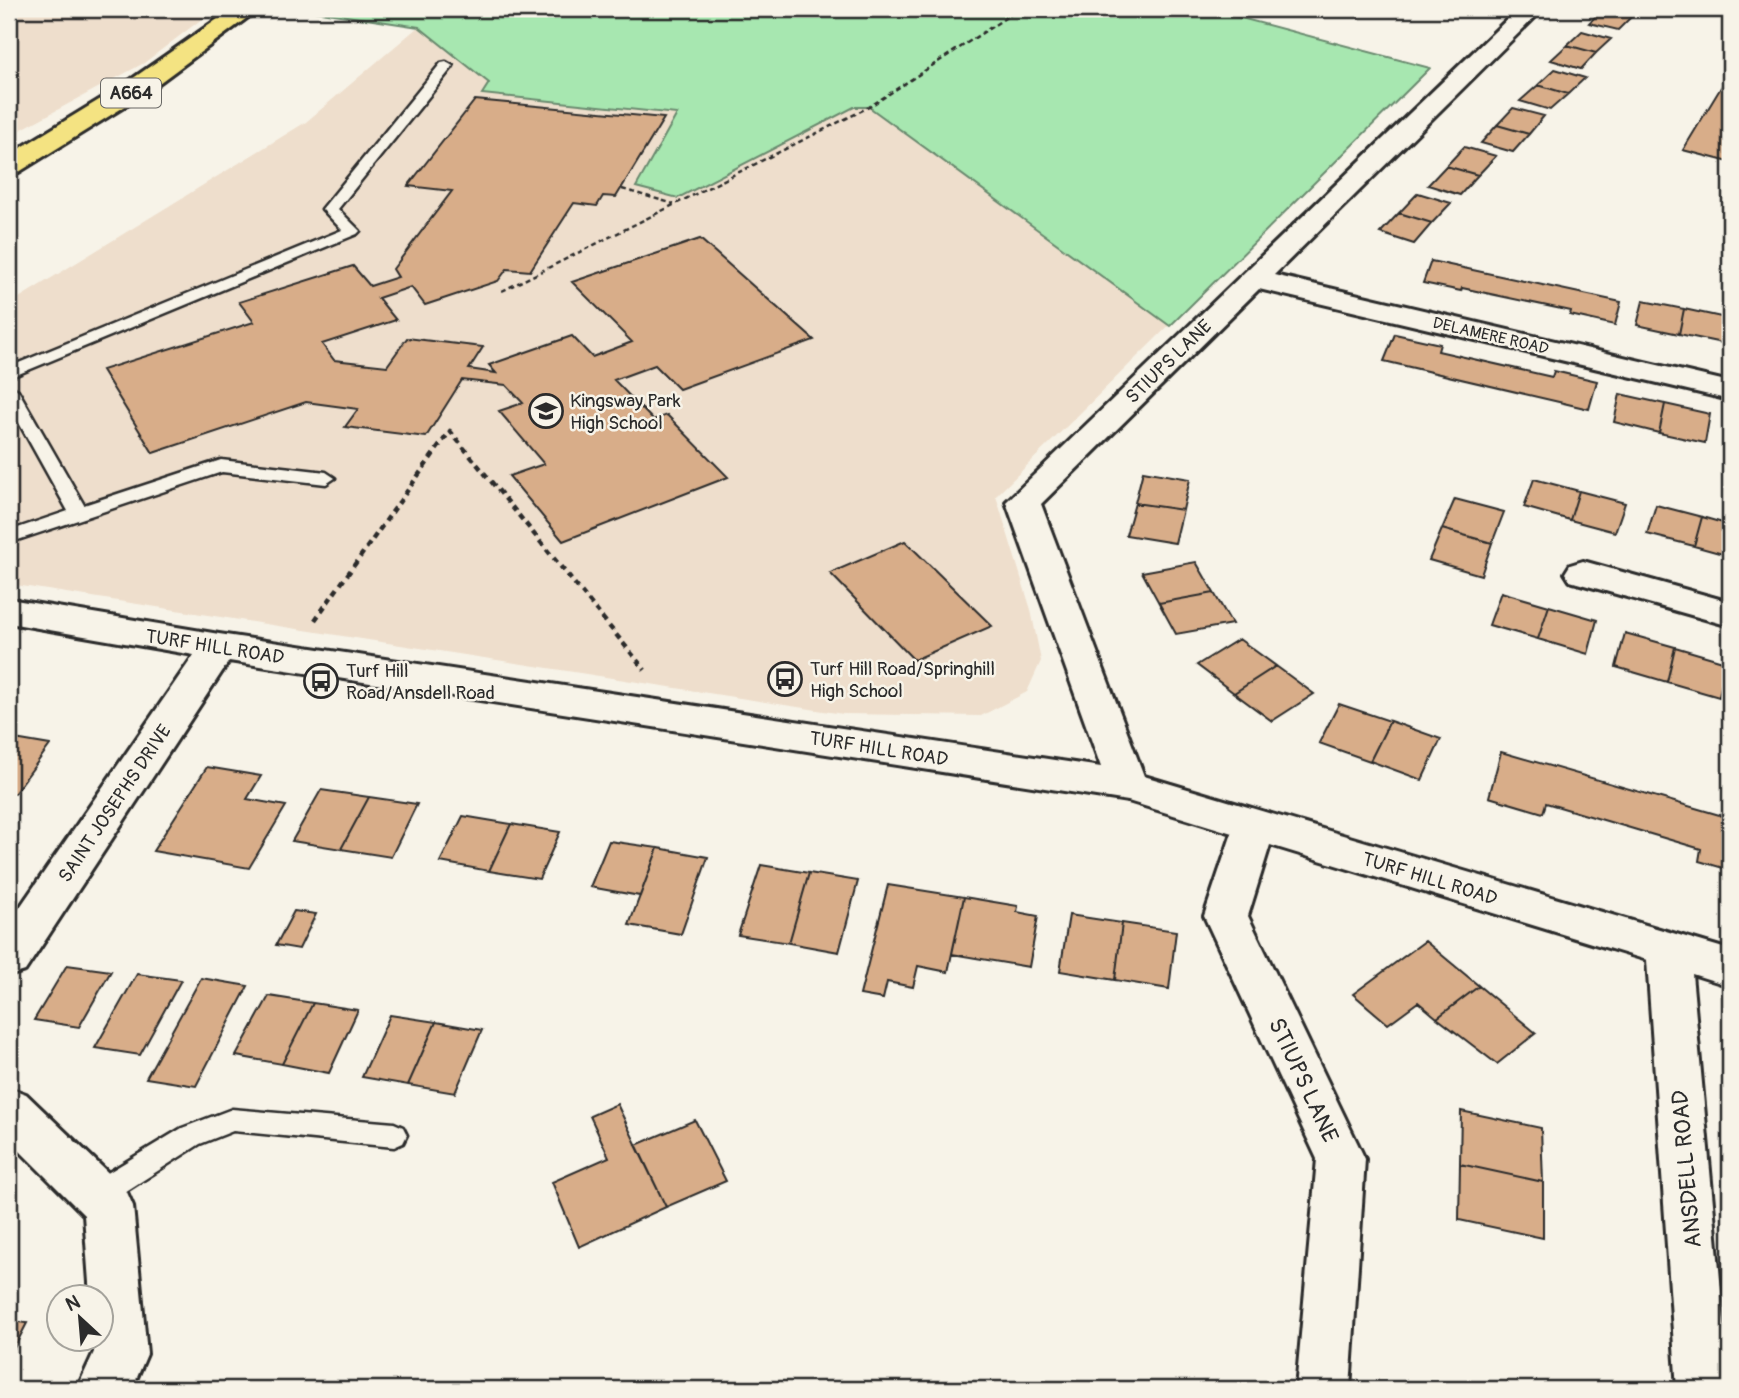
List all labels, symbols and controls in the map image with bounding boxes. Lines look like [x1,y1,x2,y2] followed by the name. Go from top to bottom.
[101,78,161,108] road number: A664
[1431,313,1551,359] street label: DELAMERE ROAD
[1120,314,1217,409] street label: STIUPS LANE
[570,389,681,435] place label: Kingsway Park High School
[527,392,565,430] school or university icon: Kingsway Park High School
[144,624,286,670] street label: TURF HILL ROAD
[810,657,995,703] place label: Turf Hill Road/Springhill High School
[346,659,495,705] place label: Turf Hill Road/Ansdell Road
[766,660,804,698] bus stop icon: Turf Hill Road/Springhill High School
[302,662,340,700] bus stop icon: Turf Hill Road/Ansdell Road
[53,720,177,887] street label: SAINT JOSEPHS DRIVE
[808,726,950,772] street label: TURF HILL ROAD
[1359,847,1500,911] street label: TURF HILL ROAD
[1262,1013,1345,1147] street label: STIUPS LANE
[1665,1089,1708,1249] street label: ANSDELL ROAD
[46,1282,116,1352] north arrow
[62,1290,84,1317] text: N

